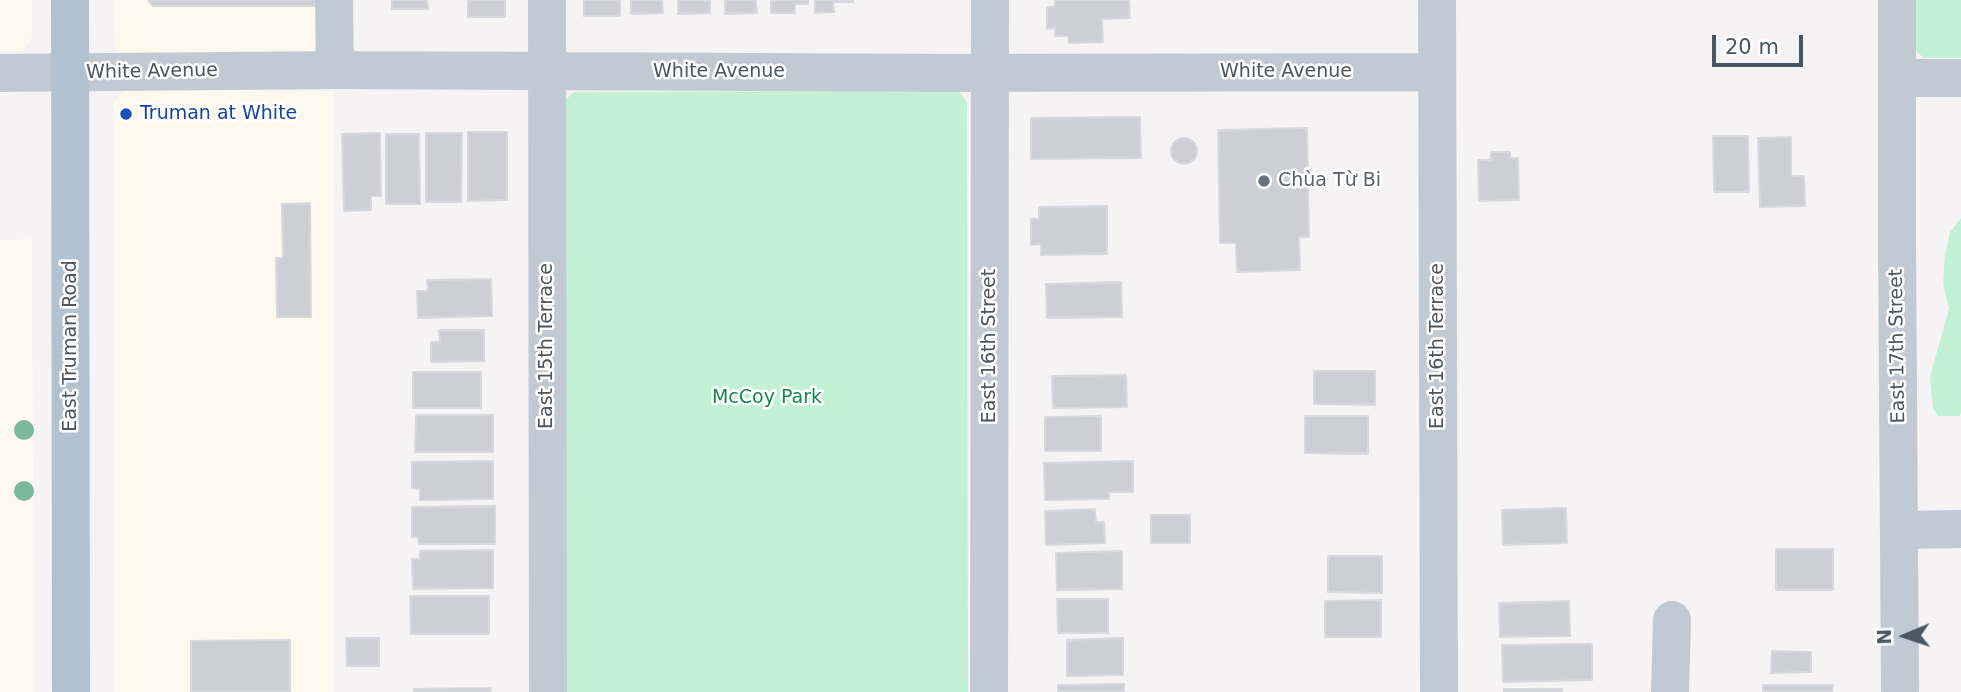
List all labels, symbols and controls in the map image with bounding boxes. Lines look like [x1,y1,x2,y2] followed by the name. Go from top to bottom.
[1716,21,1807,65] scale bar
[1725,35,1779,59] text: 20 m
[86,59,218,85] street label: White Avenue
[653,61,785,83] street label: White Avenue
[1220,61,1352,83] street label: White Avenue
[140,103,297,125] place label: Truman at White
[118,106,134,122] marker: Truman at White
[1278,170,1381,192] place label: Chùa Từ Bi
[1256,173,1272,189] marker: Chùa Từ Bi
[60,260,82,432] street label: East Truman Road
[536,263,558,429] street label: East 15th Terrace
[1427,263,1449,429] street label: East 16th Terrace
[979,269,1001,423] street label: East 16th Street
[1885,269,1911,423] street label: East 17th Street
[712,387,822,409] park label: McCoy Park
[1870,601,1940,671] north arrow
[1873,628,1895,645] text: N

